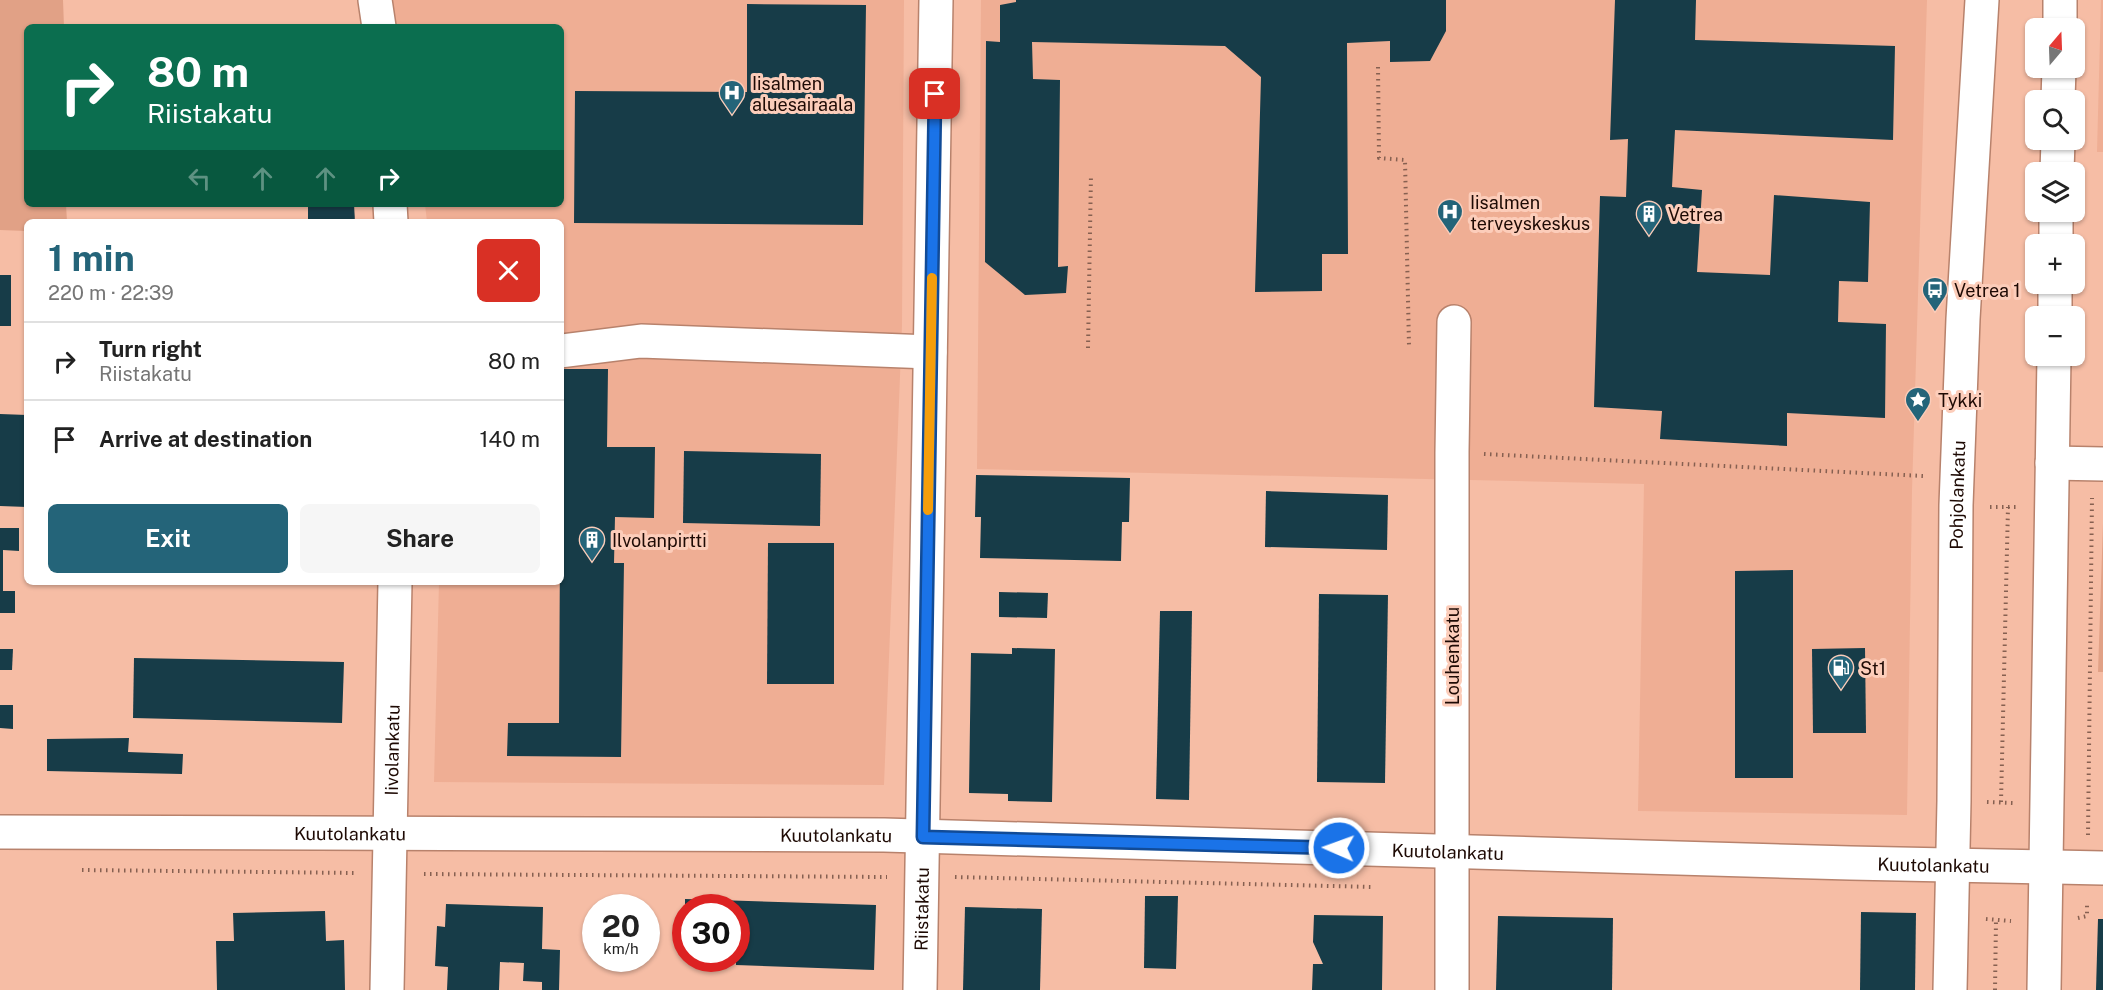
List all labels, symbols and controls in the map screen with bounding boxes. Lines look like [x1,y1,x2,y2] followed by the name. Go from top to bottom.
[2025,18,2085,78] north arrow
[2025,18,2085,366] map controls
[147,47,249,96] text: 80 m
[48,48,126,126] icon: right
[909,68,960,119] pin
[752,73,853,115] place label: Iisalmen aluesairaala
[918,77,951,110] icon: arrive
[717,78,747,116] hospital icon: Iisalmen aluesairaala
[2025,90,2085,150] button: search
[147,97,273,129] text: Riistakatu
[183,162,216,195] icon: left
[246,162,279,195] icon: ahead
[309,162,342,195] icon: ahead
[372,162,405,195] icon: right
[2025,162,2085,222] button: layers
[1470,192,1590,234] place label: Iisalmen terveyskeskus
[1435,197,1465,235] hospital icon: Iisalmen terveyskeskus
[1634,199,1664,237] building icon: Vetrea
[1668,204,1723,225] place label: Vetrea
[2025,234,2085,294] button: +
[48,237,135,279] text: 1 min
[477,239,540,302] button: close
[1920,275,1950,313] bus stop icon: Vetrea 1
[1954,280,2021,301] place label: Vetrea 1
[48,281,174,305] text: 220 m · 22:39
[2025,306,2085,366] button: −
[99,336,202,362] text: Turn right
[48,345,81,378] icon: right
[488,348,540,374] text: 80 m
[99,362,192,386] text: Riistakatu
[1903,385,1933,423] place icon: Tykki
[1938,390,1982,411] place label: Tykki
[48,423,81,456] icon: arrive
[99,426,312,452] text: Arrive at destination
[479,426,540,452] text: 140 m
[1945,440,1969,550] street label: Pohjolankatu
[48,504,288,573] button: Exit
[300,504,540,573] button: Share
[577,525,607,563] building icon: Ilvolanpirtti
[612,530,707,551] place label: Ilvolanpirtti
[1442,607,1463,705] street label: Louhenkatu
[1826,653,1856,691] fuel station icon: St1
[1860,658,1886,679] place label: St1
[380,704,403,796] street label: Iivolankatu
[1307,816,1371,880] position arrow
[294,822,406,844] street label: Kuutolankatu
[780,824,892,846] street label: Kuutolankatu
[1391,839,1504,863] street label: Kuutolankatu
[1877,853,1990,876] street label: Kuutolankatu
[910,867,932,951] street label: Riistakatu
[672,894,750,972] speed limit sign: 30
[602,908,640,944] text: 20
[603,940,639,957] text: km/h

